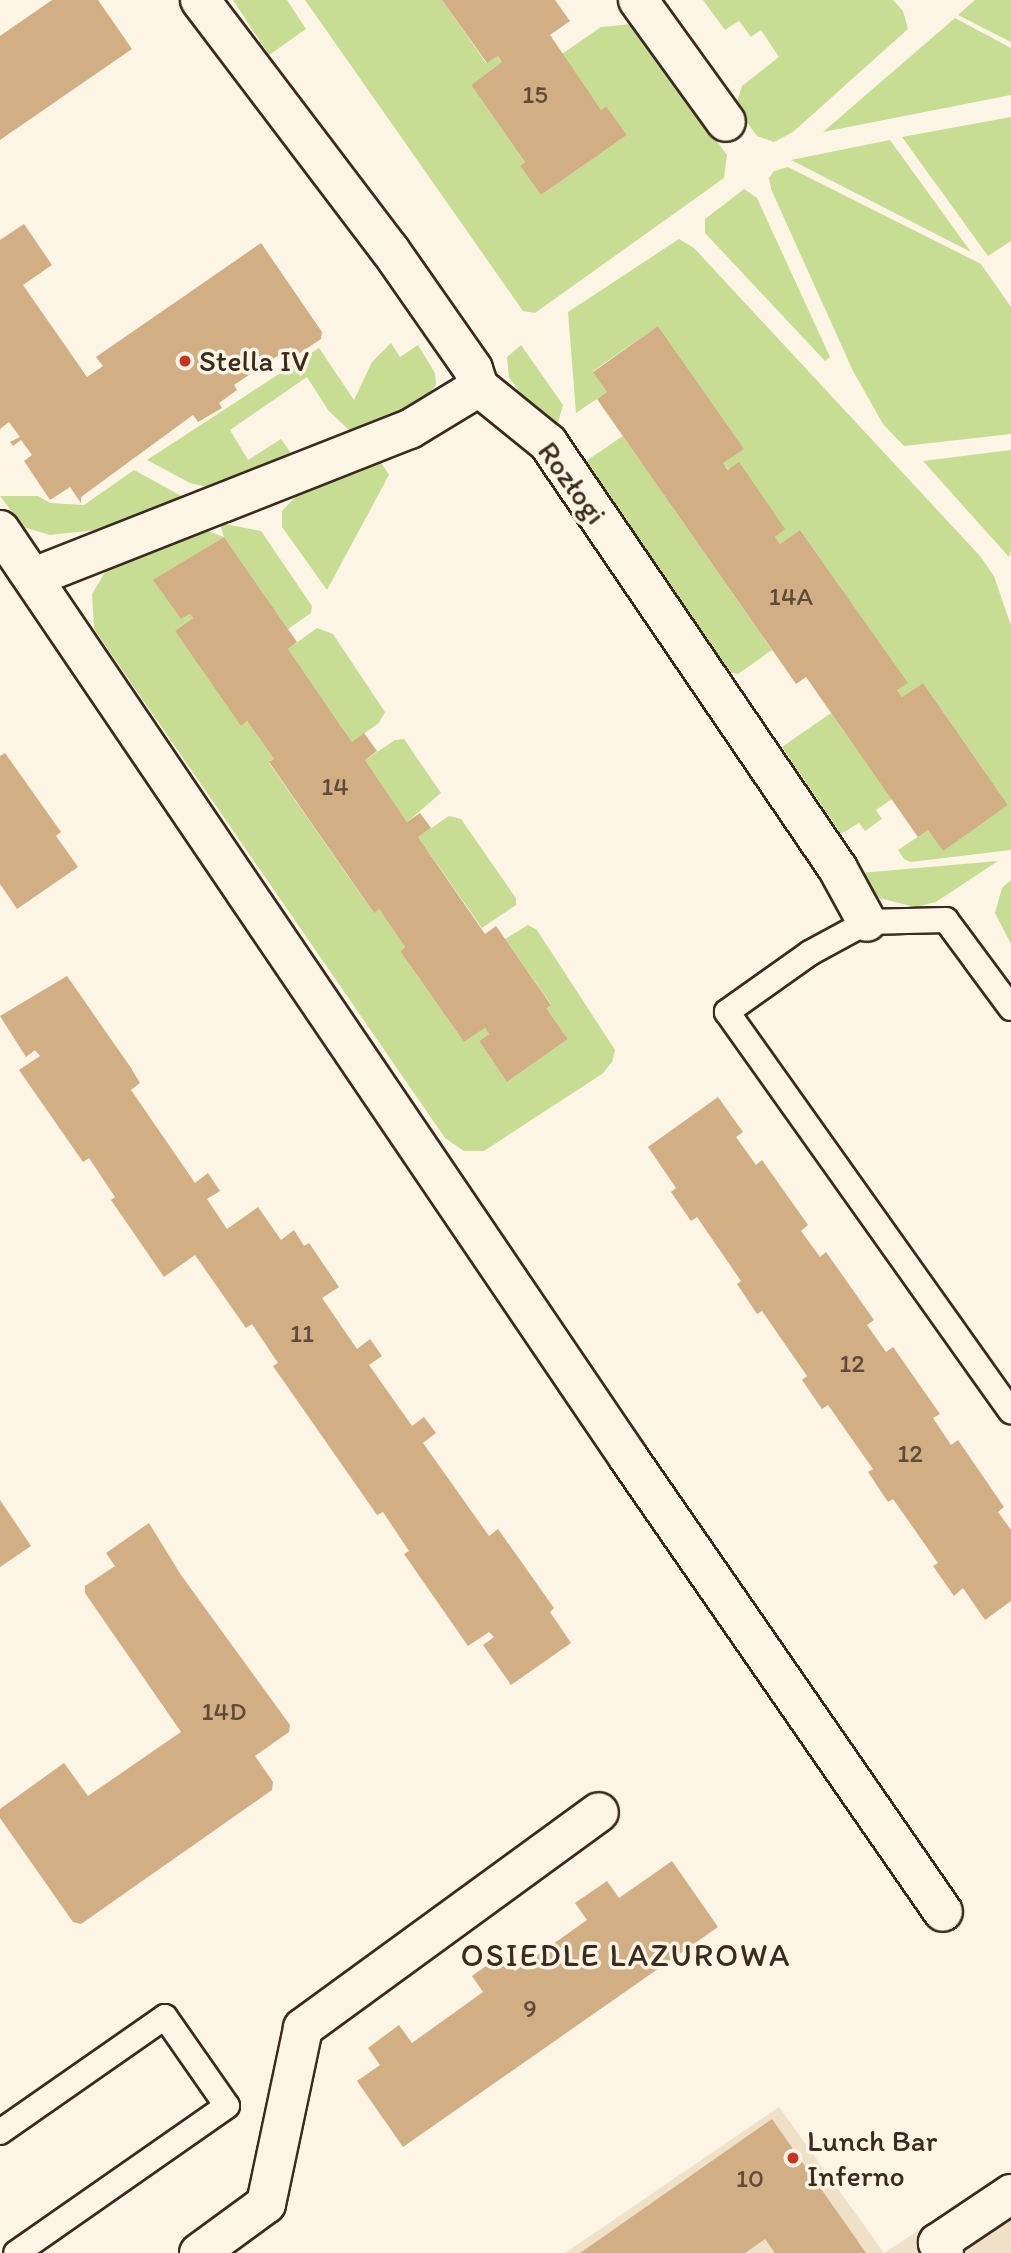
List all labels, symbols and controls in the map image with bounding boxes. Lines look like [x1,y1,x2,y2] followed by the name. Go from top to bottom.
[522,79,548,111] house number: 15
[199,343,309,379] place label: Stella IV
[177,353,193,369] marker: Stella IV
[530,435,614,531] street label: Rozłogi
[769,581,813,613] house number: 14A
[321,771,349,803] house number: 14
[290,1318,314,1350] house number: 11
[839,1348,865,1380] house number: 12
[897,1438,923,1470] house number: 12
[202,1696,246,1728] house number: 14D
[465,1936,787,1974] district label: OSIEDLE LAZUROWA
[523,1993,537,2025] house number: 9
[807,2123,939,2194] place label: Lunch Bar Inferno
[785,2150,801,2166] marker: Lunch Bar Inferno
[736,2163,764,2195] house number: 10

